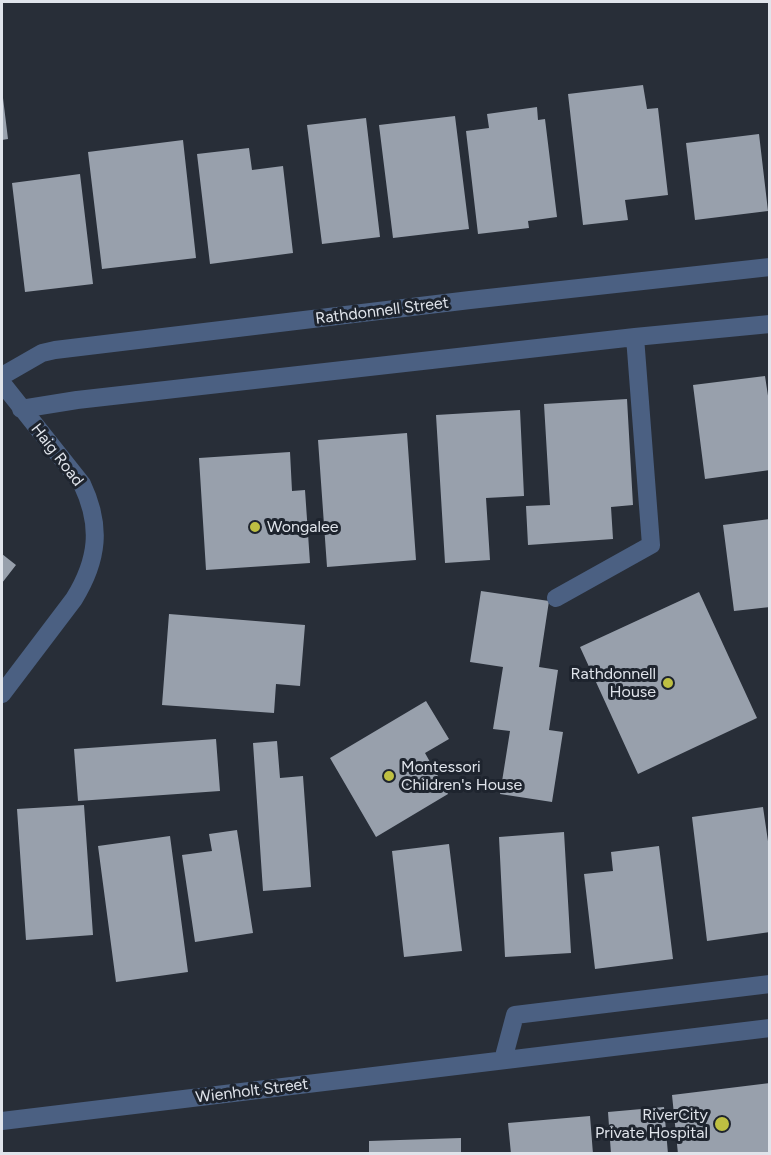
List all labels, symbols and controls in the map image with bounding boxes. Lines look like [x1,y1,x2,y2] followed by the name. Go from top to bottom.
[314,293,450,329] street label: Rathdonnell Street
[27,420,87,490] street label: Haig Road
[267,517,338,537] place label: Wongalee
[248,520,262,534] marker: Wongalee
[571,664,656,702] place label: Rathdonnell House
[661,676,675,690] marker: Rathdonnell House
[401,757,522,795] place label: Montessori Children's House
[382,769,396,783] marker: Montessori Children's House
[195,1075,309,1107] street label: Wienholt Street
[595,1105,708,1143] place label: RiverCity Private Hospital
[713,1115,731,1133] marker: RiverCity Private Hospital

